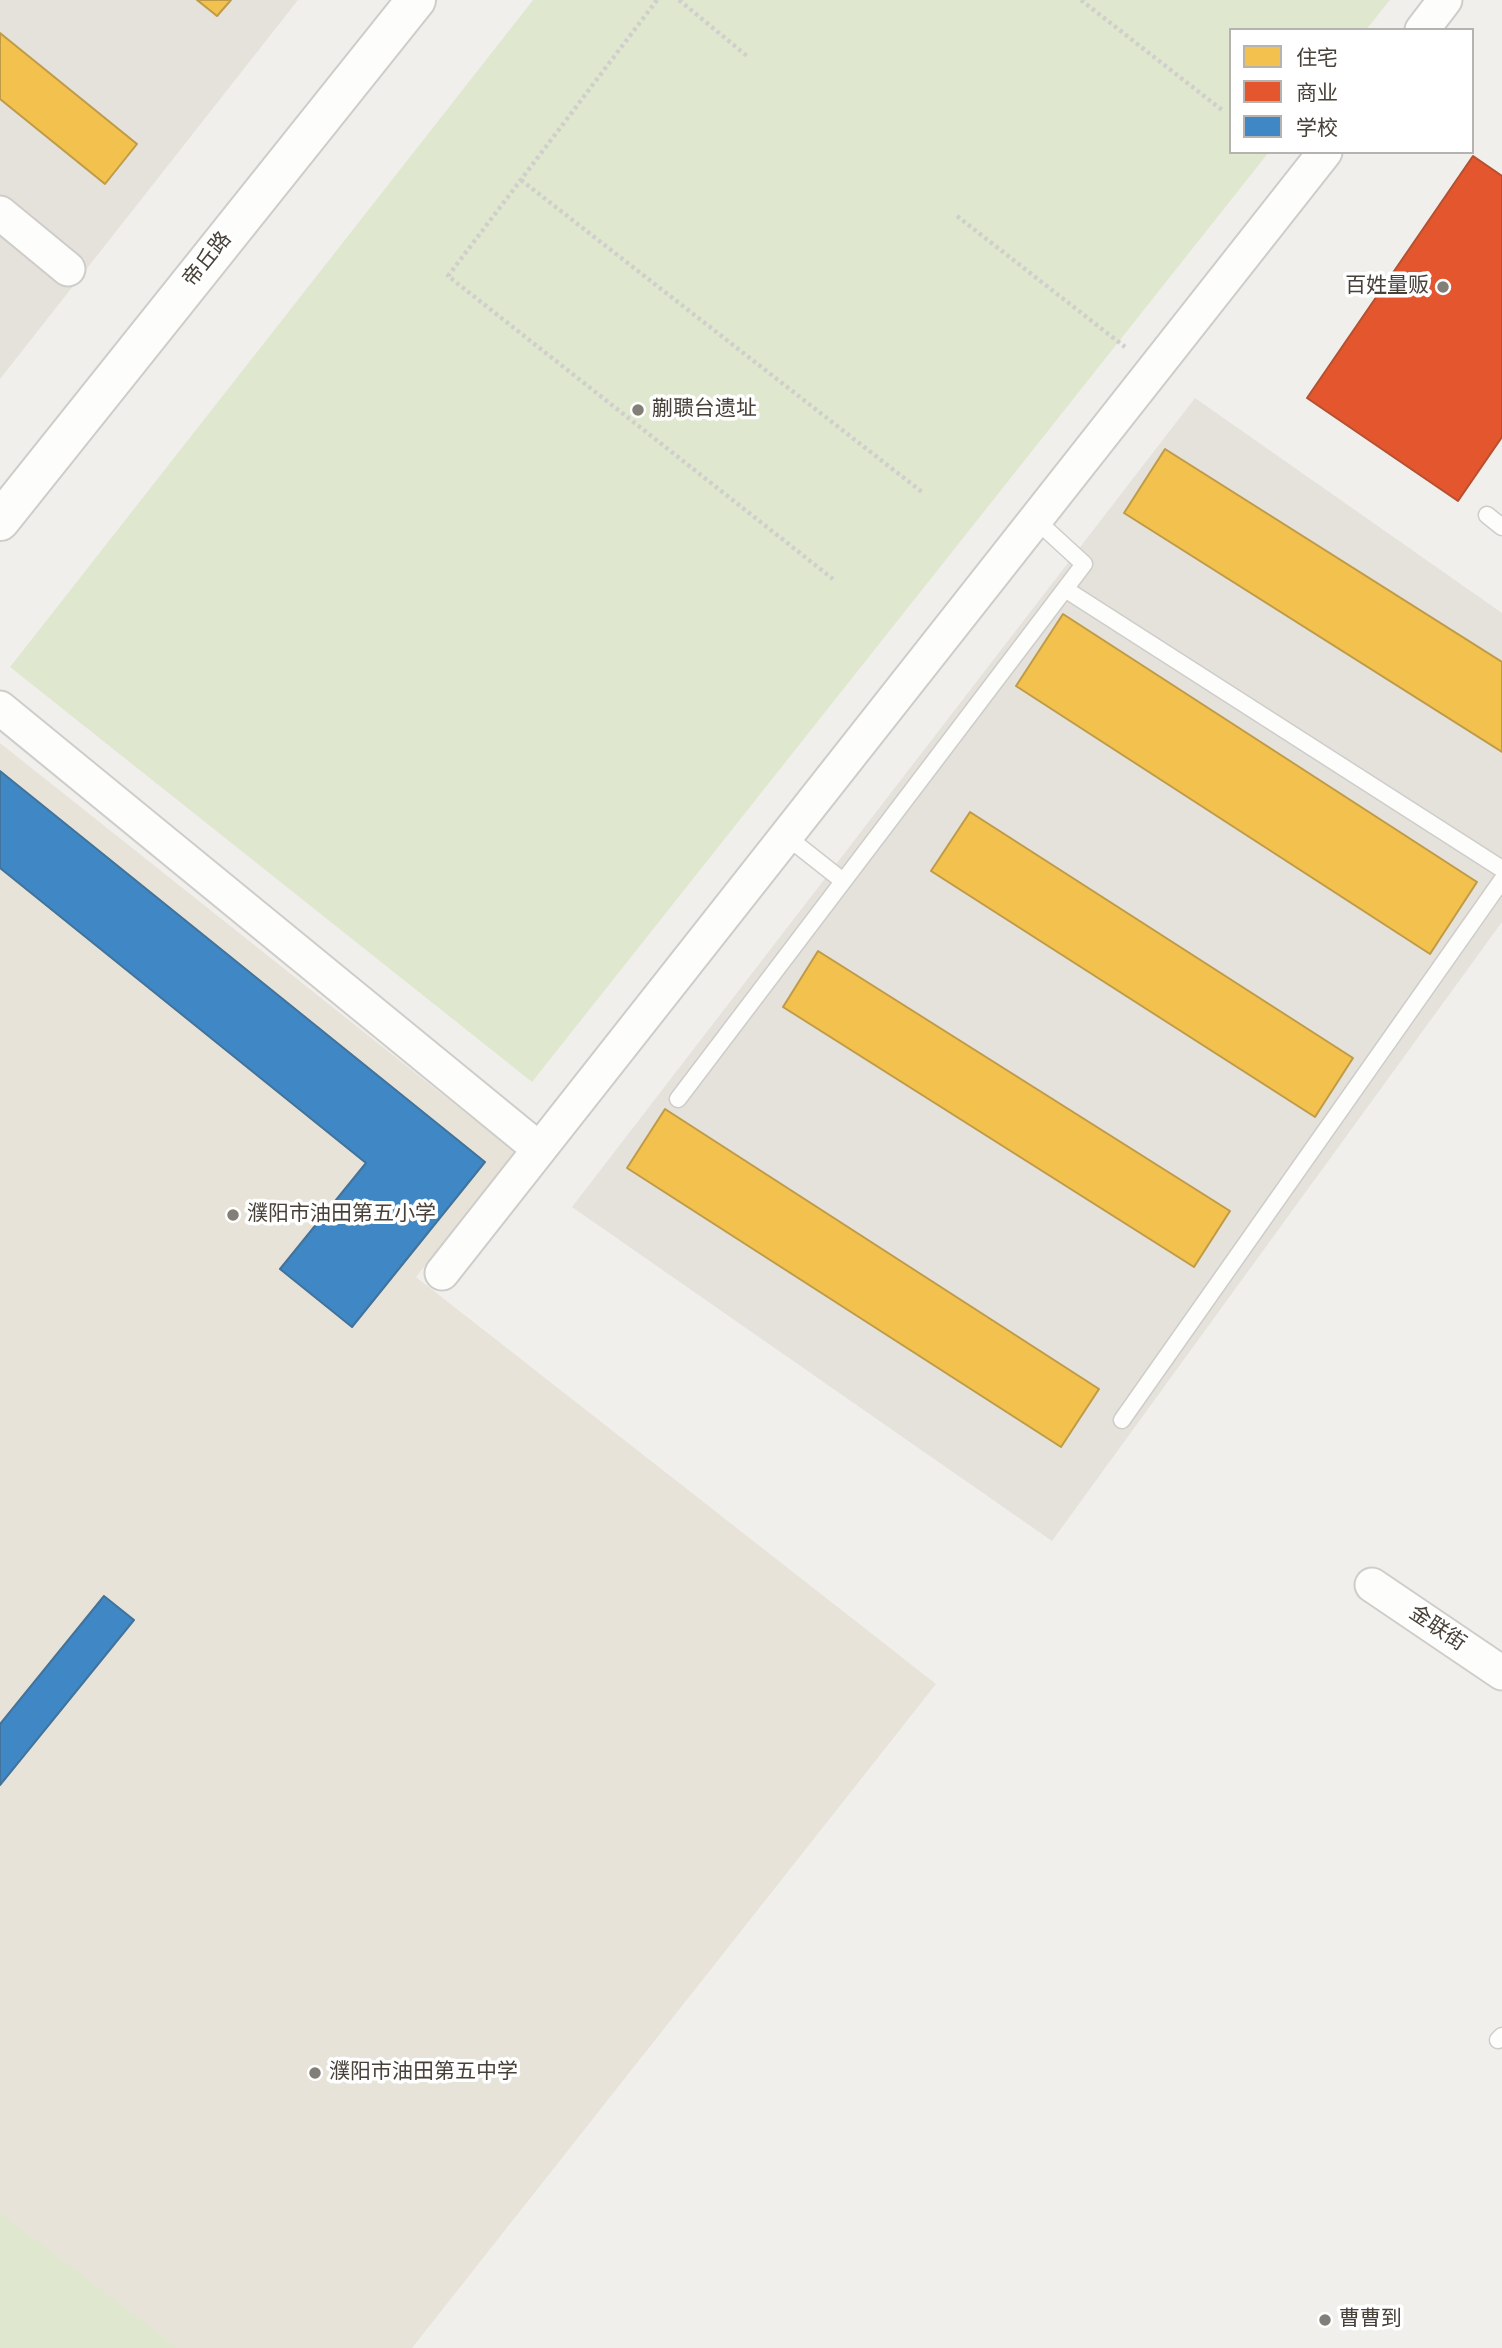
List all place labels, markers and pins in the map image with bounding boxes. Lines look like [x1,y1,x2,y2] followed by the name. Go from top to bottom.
[1345,274,1429,300] place label: 百姓量贩
[1435,279,1451,295] marker: 百姓量贩
[652,397,757,423] place label: 蒯聩台遗址
[630,402,646,418] marker: 蒯聩台遗址
[247,1202,436,1228] place label: 濮阳市油田第五小学
[225,1207,241,1223] marker: 濮阳市油田第五小学
[329,2060,518,2086] place label: 濮阳市油田第五中学
[307,2065,323,2081] marker: 濮阳市油田第五中学
[1339,2307,1402,2333] place label: 曹曹到
[1317,2312,1333,2328] marker: 曹曹到

